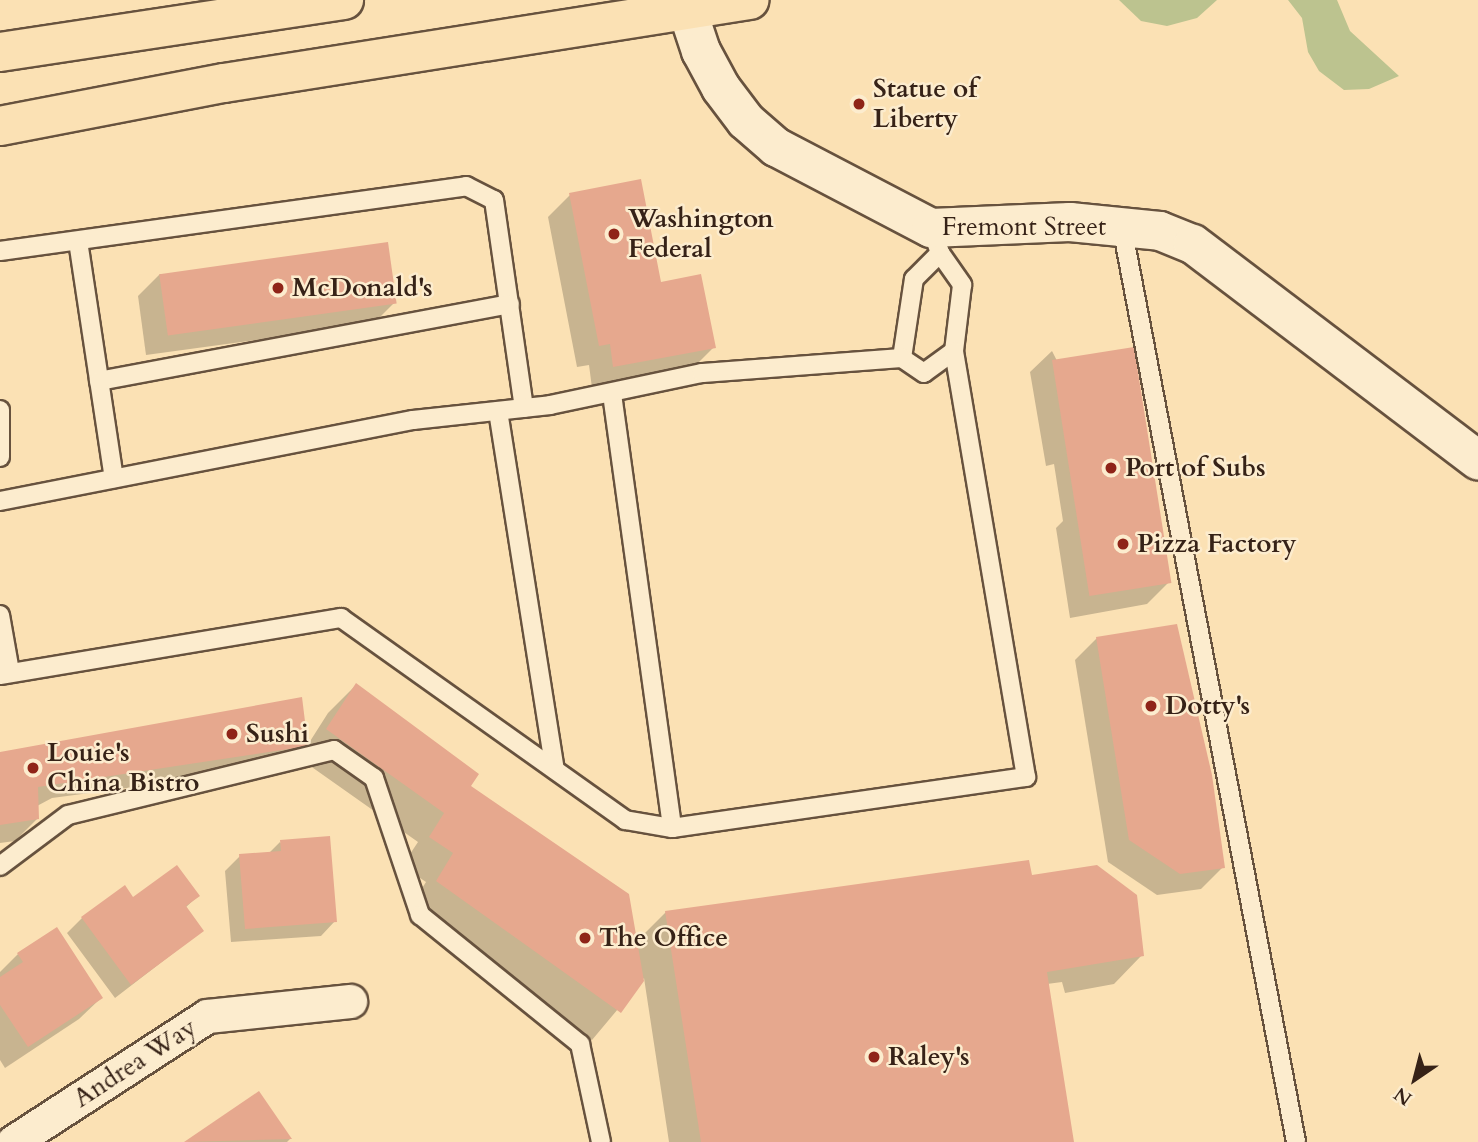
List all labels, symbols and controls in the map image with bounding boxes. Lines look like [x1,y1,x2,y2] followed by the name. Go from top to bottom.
[873,73,977,134] place label: Statue of Liberty
[851,96,867,112] marker: Statue of Liberty
[628,203,774,264] place label: Washington Federal
[942,211,1106,243] street label: Fremont Street
[606,226,622,242] marker: Washington Federal
[292,272,433,304] place label: McDonald's
[270,280,286,296] marker: McDonald's
[1125,452,1266,484] place label: Port of Subs
[1103,460,1119,476] marker: Port of Subs
[1137,528,1296,560] place label: Pizza Factory
[1115,536,1131,552] marker: Pizza Factory
[1165,690,1250,722] place label: Dotty's
[1143,698,1159,714] marker: Dotty's
[246,718,309,750] place label: Sushi
[224,726,240,742] marker: Sushi
[47,737,200,798] place label: Louie's China Bistro
[25,760,41,776] marker: Louie's China Bistro
[599,922,728,954] place label: The Office
[577,930,593,946] marker: The Office
[68,1012,202,1114] street label: Andrea Way
[888,1041,970,1073] place label: Raley's
[1380,1044,1450,1114] north arrow
[866,1049,882,1065] marker: Raley's
[1389,1081,1417,1112] text: N

